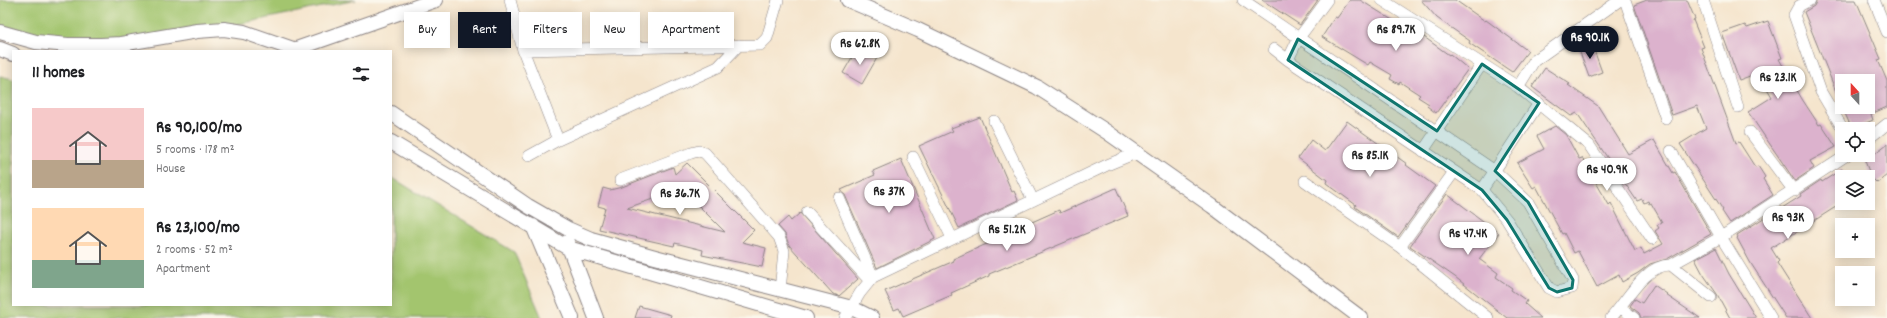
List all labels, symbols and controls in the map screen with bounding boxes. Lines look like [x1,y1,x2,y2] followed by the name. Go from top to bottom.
[404,12,450,48] chip: Buy
[458,12,511,48] chip: Rent
[519,12,582,48] chip: Filters
[590,12,640,48] chip: New
[648,12,734,48] chip: Apartment
[1355,18,1437,52] pin: Rs 89.7K
[1376,21,1416,40] text: Rs 89.7K
[1549,26,1631,60] pin: Rs 90.1K
[1571,29,1609,48] text: Rs 90.1K
[819,32,901,66] pin: Rs 62.8K
[840,35,880,54] text: Rs 62.8K
[32,62,85,86] text: 11 homes
[350,63,372,85] icon: filters
[1737,66,1819,100] pin: Rs 23.1K
[1759,69,1797,88] text: Rs 23.1K
[1835,74,1875,114] north arrow
[1835,74,1875,306] map controls
[156,117,242,141] text: Rs 90,100/mo
[1835,122,1875,162] button: locate
[64,124,112,172] icon: home
[156,141,234,160] text: 5 rooms · 178 m²
[1329,144,1411,178] pin: Rs 85.1K
[1351,147,1389,166] text: Rs 85.1K
[1566,158,1648,192] pin: Rs 40.9K
[156,160,185,179] text: House
[1586,161,1628,180] text: Rs 40.9K
[1835,170,1875,210] button: layers
[856,180,922,214] pin: Rs 37K
[639,182,721,216] pin: Rs 36.7K
[873,183,905,202] text: Rs 37K
[660,185,700,204] text: Rs 36.7K
[1755,206,1821,240] pin: Rs 93K
[1772,209,1804,228] text: Rs 93K
[156,217,240,241] text: Rs 23,100/mo
[966,218,1048,252] pin: Rs 51.2K
[1835,218,1875,258] button: +
[988,221,1026,240] text: Rs 51.2K
[1427,222,1509,256] pin: Rs 47.4K
[64,224,112,272] icon: home
[1449,225,1487,244] text: Rs 47.4K
[156,241,233,260] text: 2 rooms · 52 m²
[156,260,210,279] text: Apartment
[1835,266,1875,306] button: −

